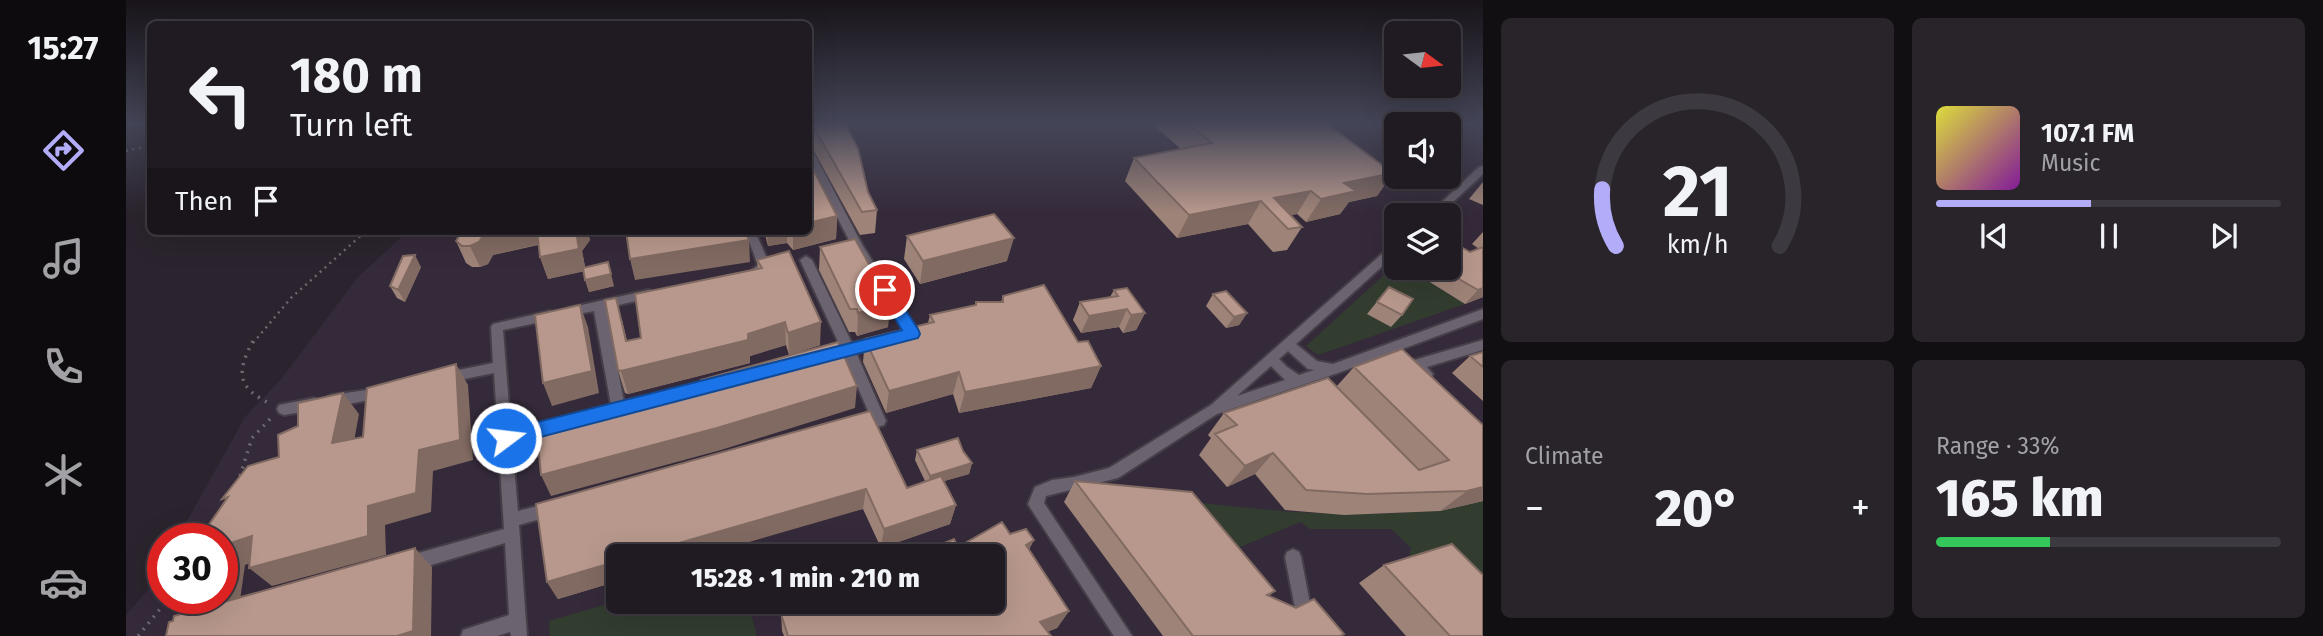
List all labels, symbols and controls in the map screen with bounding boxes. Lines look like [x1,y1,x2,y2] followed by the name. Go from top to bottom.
[1384,21,1461,98] north arrow
[1384,21,1461,280] map controls
[28,29,98,67] text: 15:27
[290,46,423,105] text: 180 m
[175,49,266,140] icon: left
[290,106,412,144] text: Turn left
[1384,112,1461,189] button: sound
[2041,118,2134,149] text: 107.1 FM
[39,126,88,175] icon: directions
[1663,149,1732,236] text: 21
[2041,149,2101,177] text: Music
[247,182,285,220] icon: arrive
[175,186,233,217] text: Then
[1384,203,1461,280] button: layers
[1975,217,2013,255] icon: previous
[2090,217,2128,255] icon: pause
[2205,217,2243,255] icon: next
[1667,230,1728,260] text: km/h
[39,234,88,283] icon: music
[855,260,915,320] pin
[866,271,904,309] icon: arrive
[39,342,88,391] icon: phone
[469,401,543,475] position arrow
[1936,432,2059,460] text: Range · 33%
[1525,442,1604,470] text: Climate
[39,450,88,499] icon: climate
[1936,467,2103,530] text: 165 km
[1655,477,1740,540] text: 20°
[1525,485,1544,531] text: −
[1851,485,1870,531] text: +
[147,523,238,614] speed limit sign: 30
[39,558,88,607] icon: car
[691,563,920,594] text: 15:28 · 1 min · 210 m

